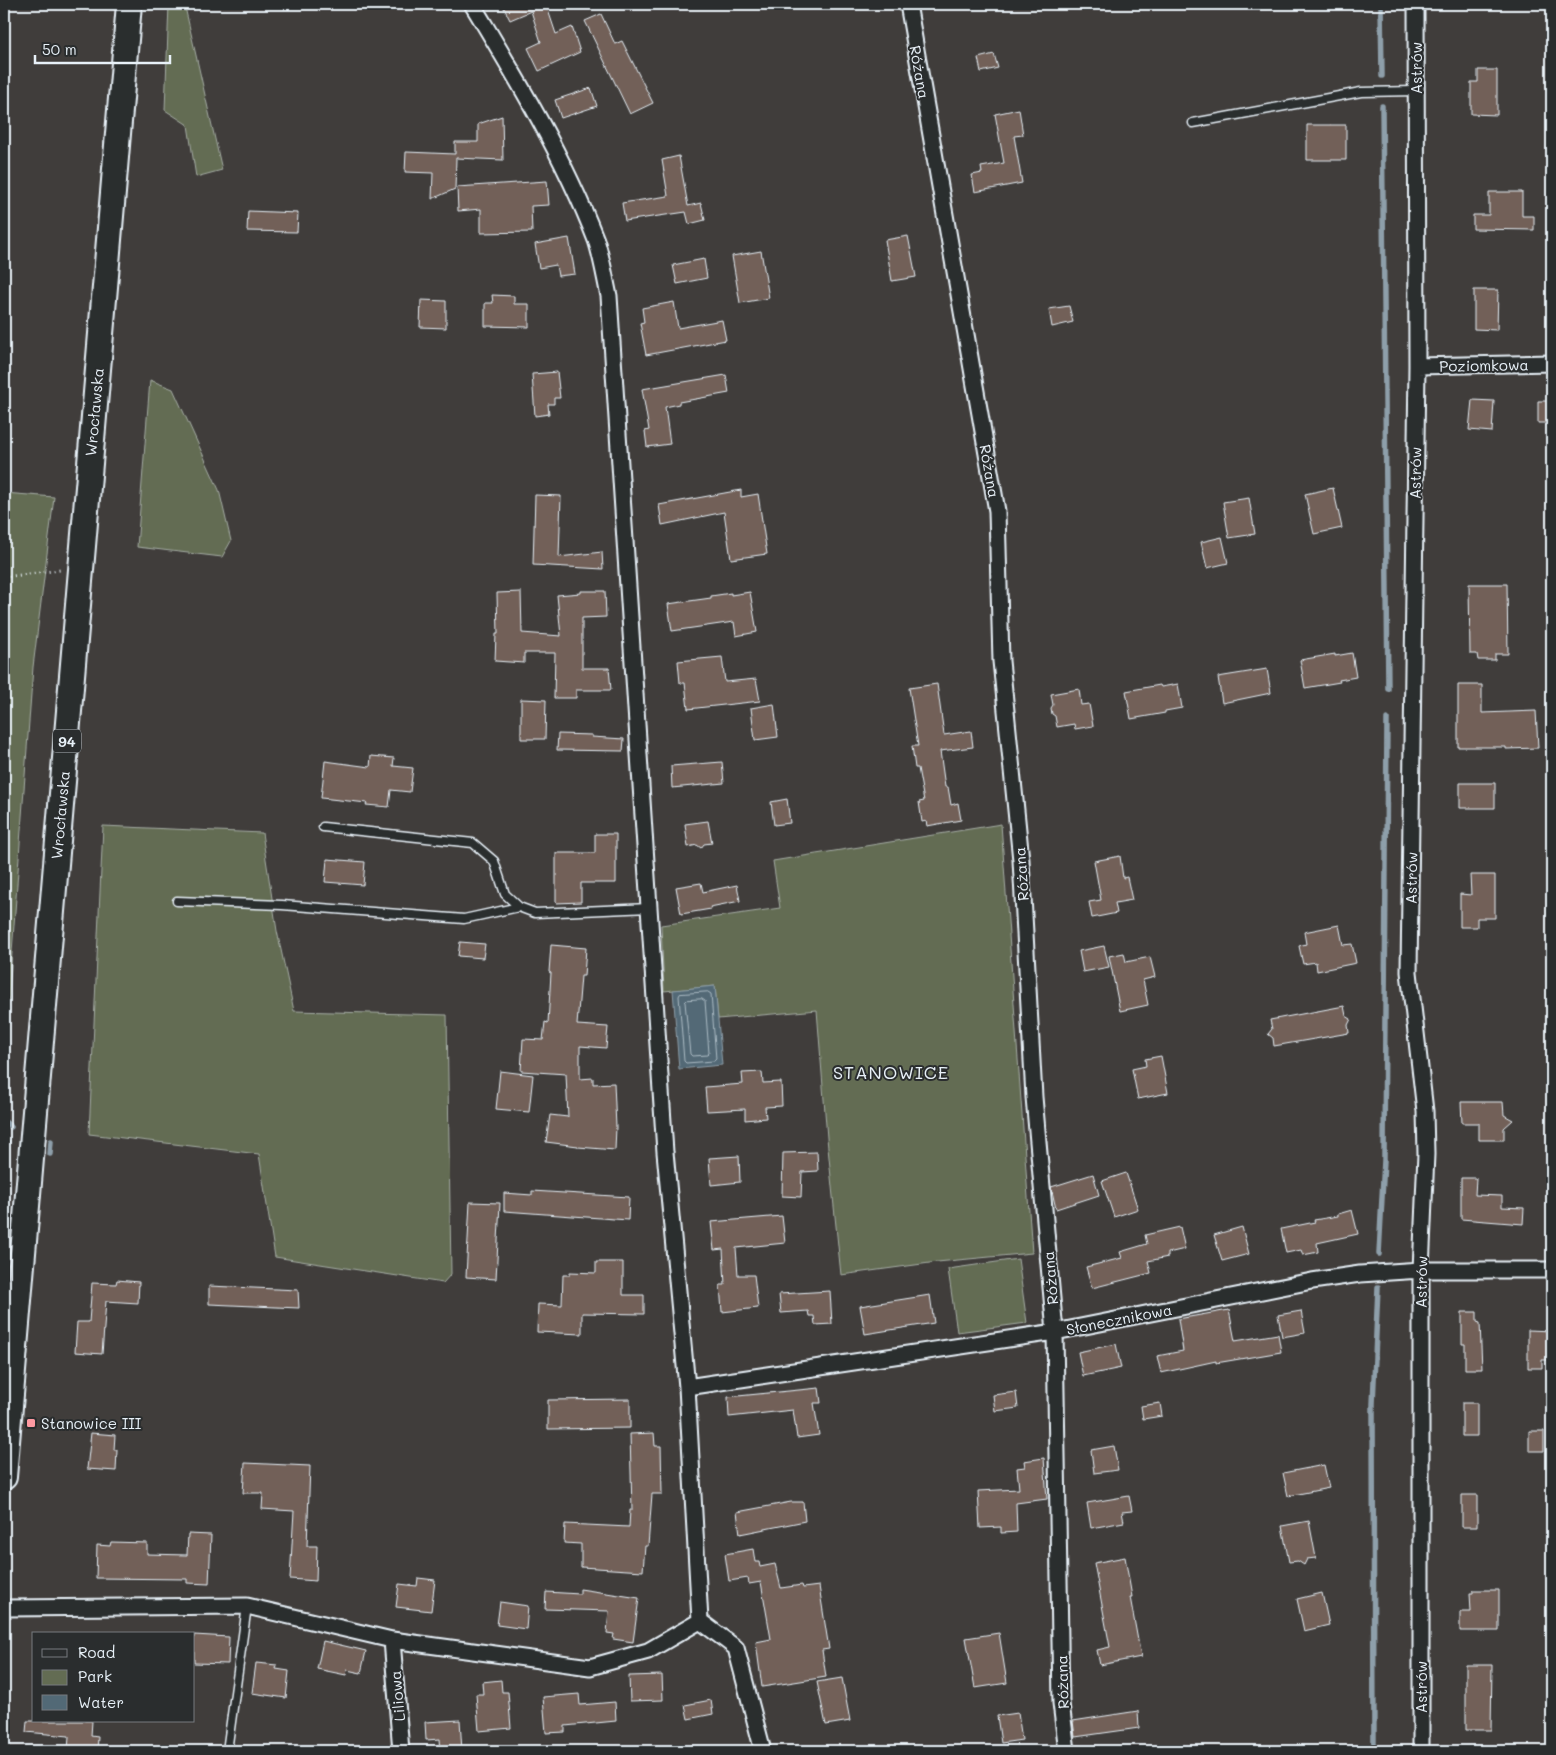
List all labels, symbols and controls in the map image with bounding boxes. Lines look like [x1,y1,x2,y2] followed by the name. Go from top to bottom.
[35,32,170,64] scale bar
[42,39,77,59] text: 50 m
[1406,42,1426,94] street label: Astrów
[905,44,935,100] street label: Różana
[1439,354,1529,376] street label: Poziomkowa
[80,367,108,457] street label: Wrocławska
[975,443,1005,499] street label: Różana
[1405,447,1425,499] street label: Astrów
[53,729,81,752] road number: 94
[46,770,74,860] street label: Wrocławska
[1009,846,1033,902] street label: Różana
[1401,852,1421,904] street label: Astrów
[833,1060,949,1084] district label: STANOWICE
[1038,1250,1062,1306] street label: Różana
[1411,1256,1431,1308] street label: Astrów
[1064,1299,1174,1339] street label: Słonecznikowa
[41,1413,142,1433] place label: Stanowice III
[25,1417,37,1429] marker: Stanowice III
[32,1632,195,1722] legend
[78,1642,115,1662] text: Road
[1051,1655,1073,1709] street label: Różana
[1411,1661,1431,1713] street label: Astrów
[78,1666,112,1686] text: Park
[385,1670,409,1722] street label: Liliowa
[78,1692,124,1712] text: Water

